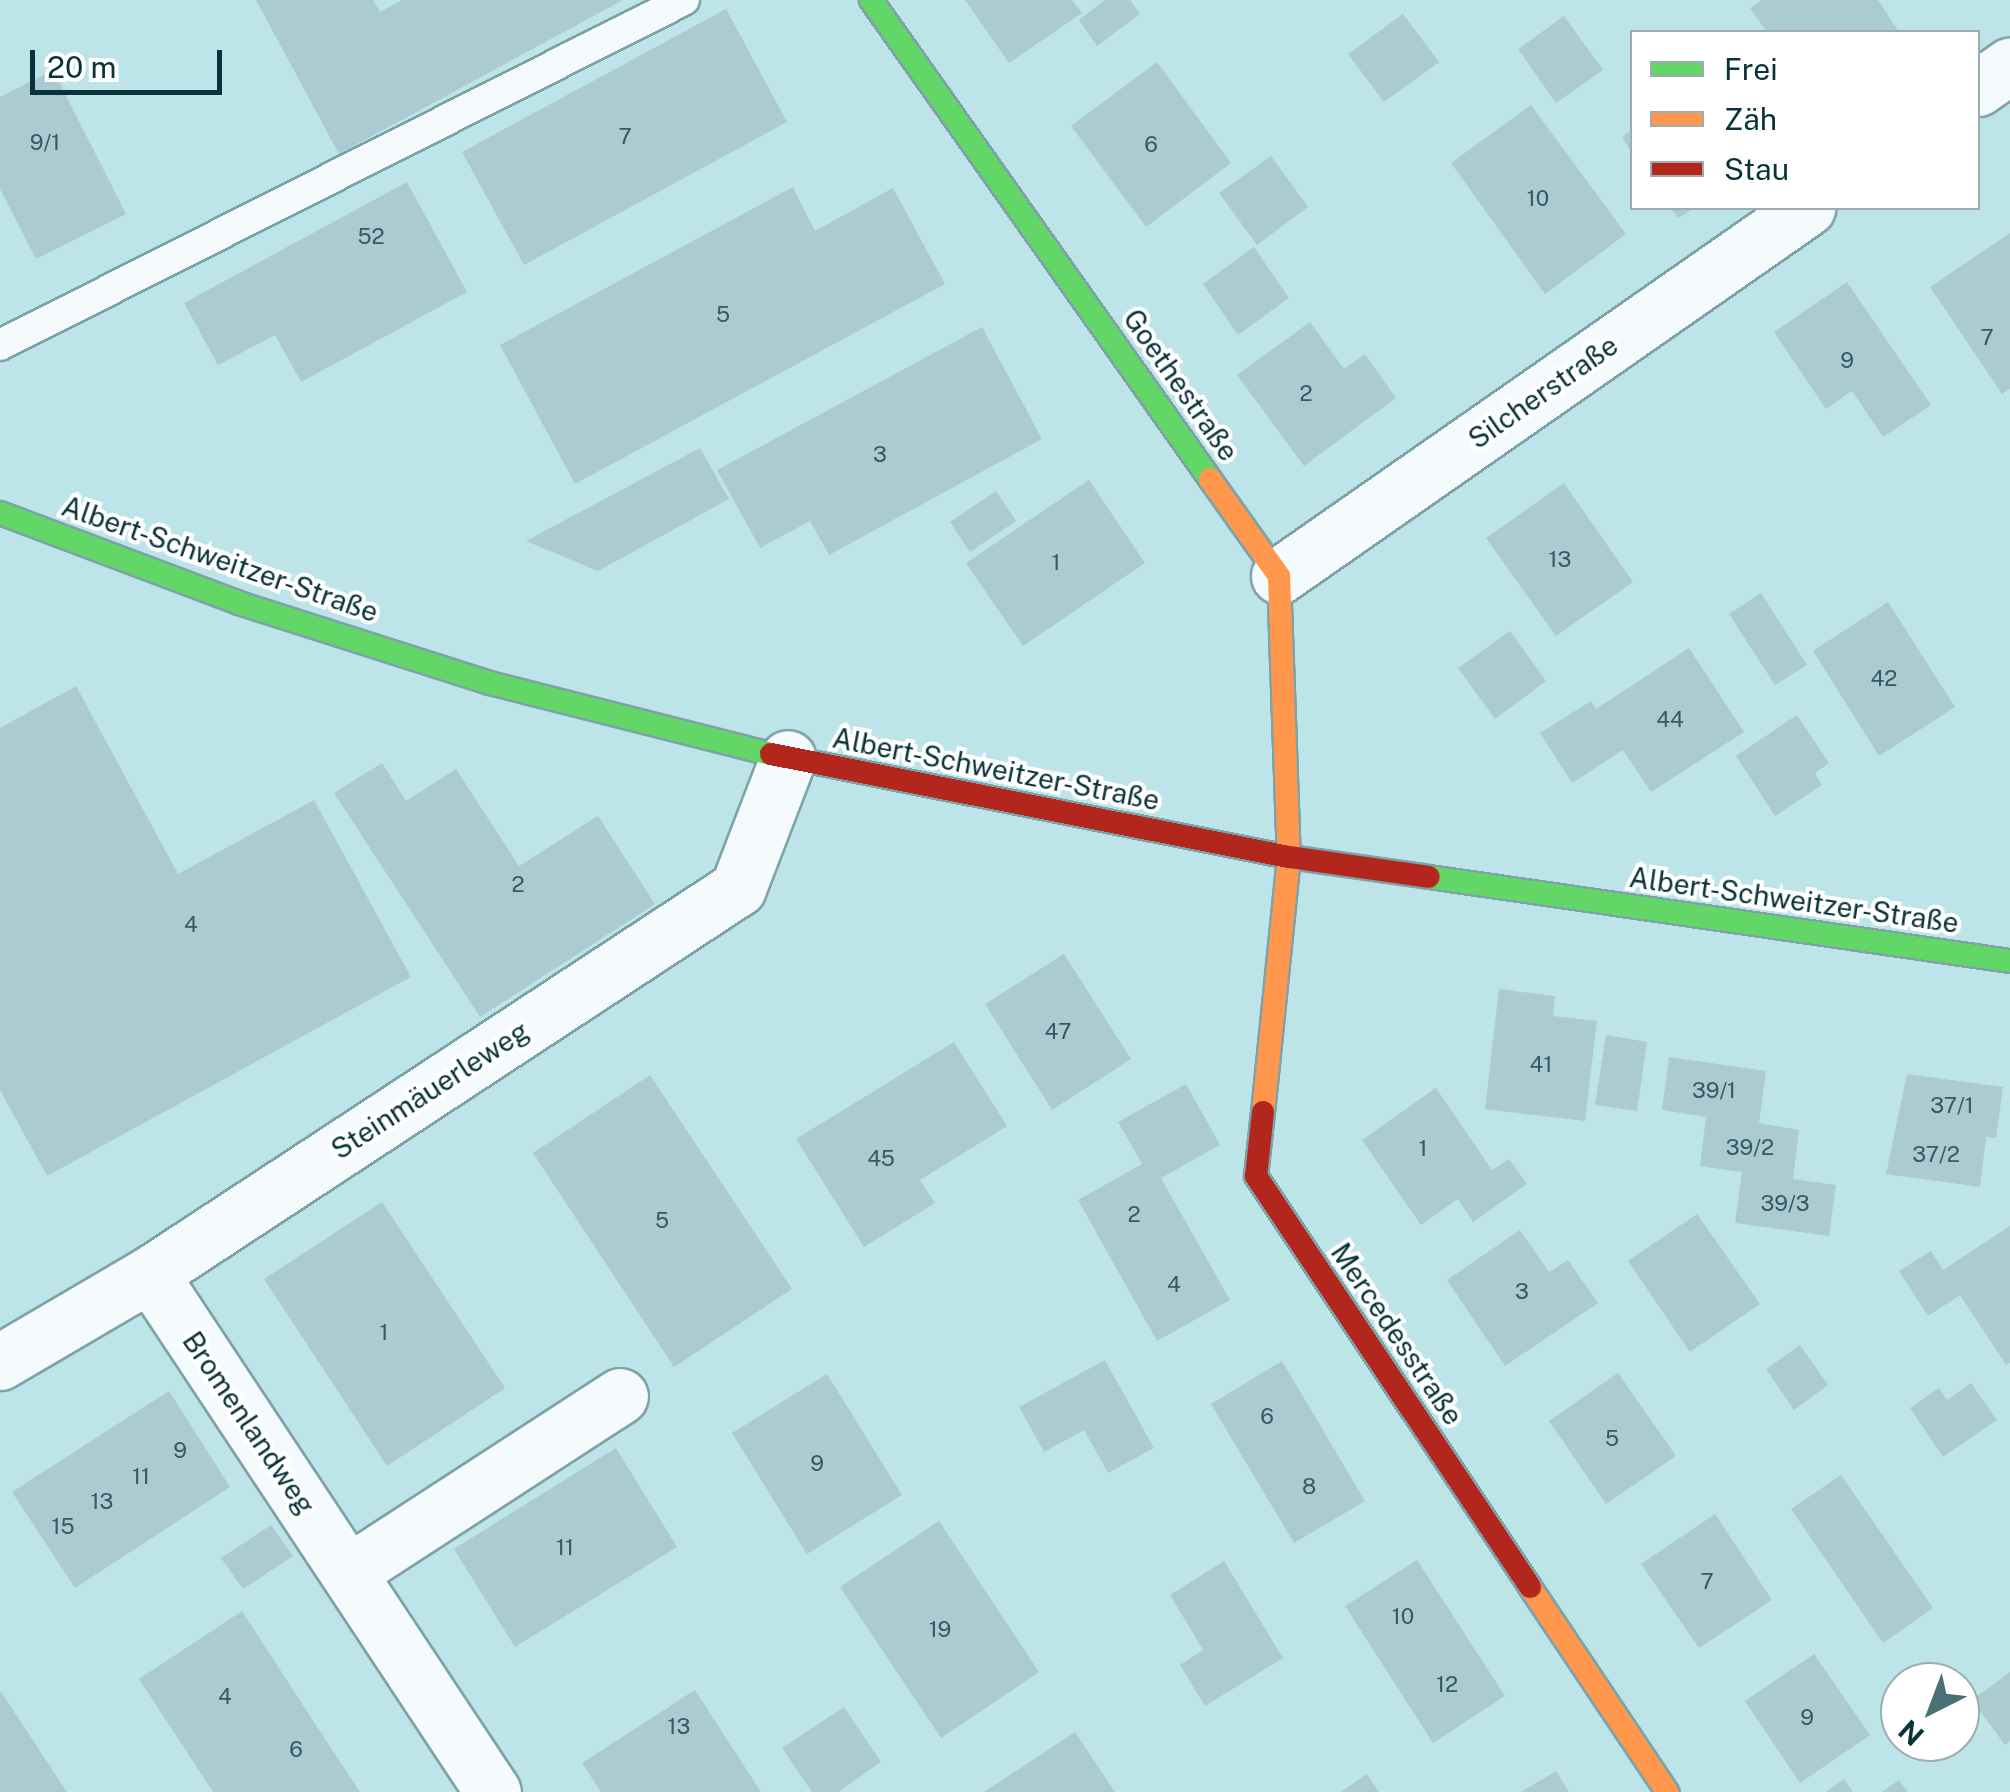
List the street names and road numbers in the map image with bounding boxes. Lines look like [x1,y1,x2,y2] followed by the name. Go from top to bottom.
[1116,303,1246,467] street label: Goethestraße
[1462,328,1624,456] street label: Silcherstraße
[57,489,383,629] street label: Albert-Schweitzer-Straße
[830,721,1162,817] street label: Albert-Schweitzer-Straße
[1627,860,1961,940] street label: Albert-Schweitzer-Straße
[325,1014,535,1166] street label: Steinmäuerleweg
[1324,1237,1470,1431] street label: Mercedesstraße
[176,1325,322,1521] street label: Bromenlandweg

